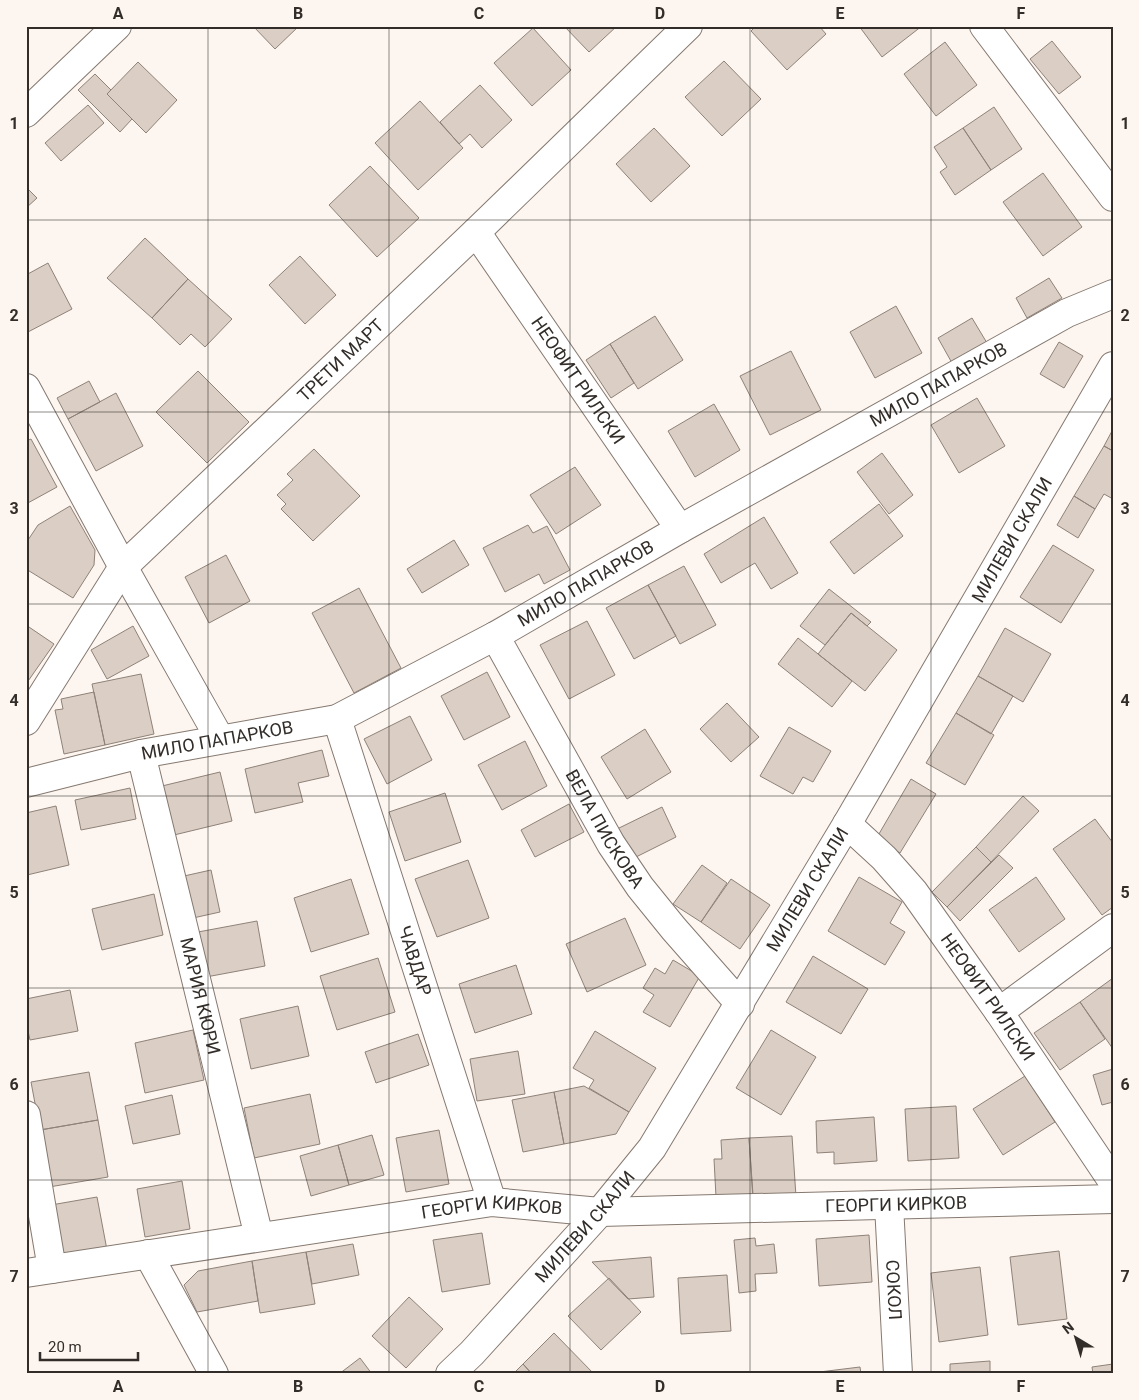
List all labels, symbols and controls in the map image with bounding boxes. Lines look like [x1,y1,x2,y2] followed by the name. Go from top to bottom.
[113,4,124,23] text: A
[293,4,303,23] text: B
[474,4,484,23] text: C
[655,4,665,23] text: D
[836,4,845,23] text: E
[1017,4,1026,23] text: F
[9,114,19,133] text: 1
[1120,114,1130,133] text: 1
[9,306,19,325] text: 2
[1120,306,1130,325] text: 2
[527,312,629,448] street label: НЕОФИТ РИЛСКИ
[293,314,388,406] street label: ТРЕТИ МАРТ
[866,338,1011,431] street label: МИЛО ПАПАРКОВ
[967,473,1056,606] street label: МИЛЕВИ СКАЛИ
[9,499,19,518] text: 3
[1120,499,1130,518] text: 3
[514,535,657,631] street label: МИЛО ПАПАРКОВ
[9,691,19,710] text: 4
[1120,691,1130,710] text: 4
[140,716,295,764] street label: МИЛО ПАПАРКОВ
[562,766,649,892] street label: ВЕЛА ПИСКОВА
[762,823,853,955] street label: МИЛЕВИ СКАЛИ
[9,883,19,902] text: 5
[1120,883,1130,902] text: 5
[394,923,436,998] street label: ЧАВДАР
[937,929,1040,1064] street label: НЕОФИТ РИЛСКИ
[176,935,225,1056] street label: МАРИЯ КЮРИ
[9,1075,19,1094] text: 6
[1120,1075,1130,1094] text: 6
[530,1167,639,1286] street label: МИЛЕВИ СКАЛИ
[420,1191,563,1223] street label: ГЕОРГИ КИРКОВ
[825,1192,967,1216] street label: ГЕОРГИ КИРКОВ
[882,1259,906,1321] street label: СОКОЛ
[9,1267,19,1286] text: 7
[1120,1267,1130,1286] text: 7
[1052,1312,1102,1362] north arrow
[1059,1318,1077,1337] text: N
[40,1330,138,1362] scale bar
[48,1338,82,1356] text: 20 m
[113,1377,124,1396] text: A
[293,1377,303,1396] text: B
[474,1377,484,1396] text: C
[655,1377,665,1396] text: D
[836,1377,845,1396] text: E
[1017,1377,1026,1396] text: F

